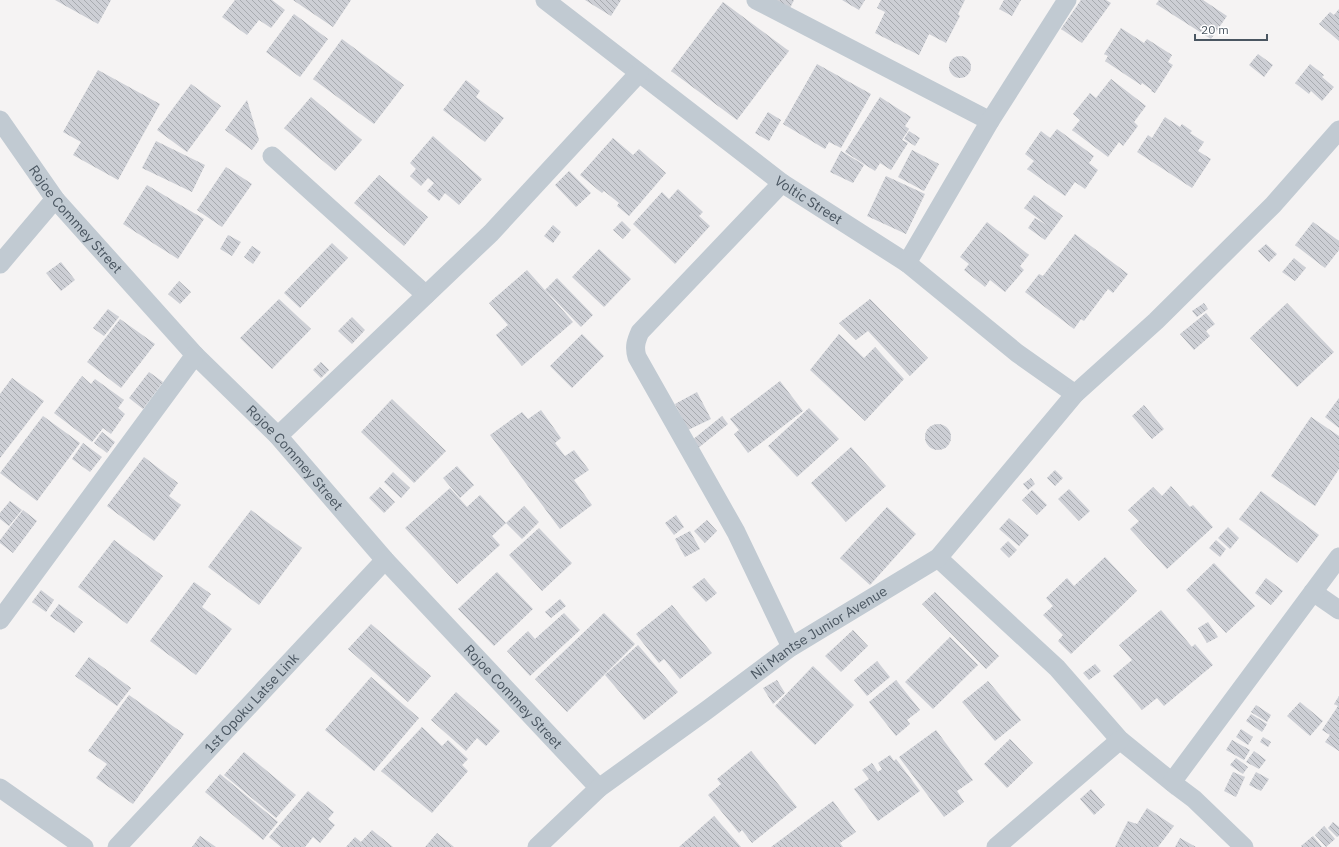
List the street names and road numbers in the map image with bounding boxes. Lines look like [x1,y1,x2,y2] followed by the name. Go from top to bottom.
[25,162,126,277] street label: Rojoe Commey Street
[771,172,846,228] street label: Voltic Street
[242,401,347,514] street label: Rojoe Commey Street
[747,582,891,683] street label: Nii Mantse Junior Avenue
[460,641,566,753] street label: Rojoe Commey Street
[200,649,303,757] street label: 1st Opoku Latse Link

